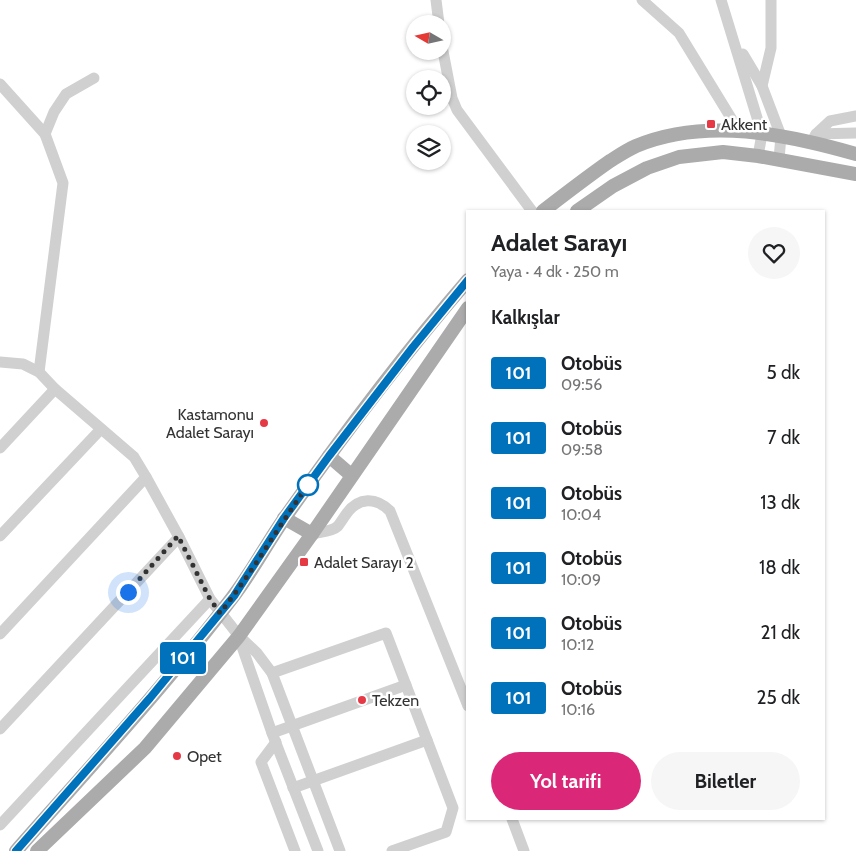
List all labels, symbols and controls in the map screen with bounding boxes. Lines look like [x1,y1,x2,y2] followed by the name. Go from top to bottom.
[406,15,451,60] north arrow
[406,15,451,170] map controls
[406,70,451,115] button: locate
[721,115,768,134] place label: Akkent
[705,118,717,130] marker: Akkent
[406,125,451,170] button: layers
[748,227,800,279] button: heart
[491,228,627,257] text: Adalet Sarayı
[491,262,619,281] text: Yaya · 4 dk · 250 m
[491,306,560,329] text: Kalkışlar
[561,352,622,375] text: Otobüs
[766,361,800,384] text: 5 dk
[506,362,532,384] text: 101
[561,375,602,394] text: 09:56
[166,405,254,442] place label: Kastamonu Adalet Sarayı
[258,417,270,429] marker: Kastamonu Adalet Sarayı
[561,417,622,440] text: Otobüs
[767,426,800,449] text: 7 dk
[506,427,532,449] text: 101
[561,440,603,459] text: 09:58
[297,474,319,496] unlabelled marker
[561,482,622,505] text: Otobüs
[760,491,800,514] text: 13 dk
[506,492,532,514] text: 101
[561,505,601,524] text: 10:04
[561,547,622,570] text: Otobüs
[314,553,414,572] place label: Adalet Sarayı 2
[298,556,310,568] marker: Adalet Sarayı 2
[759,556,800,579] text: 18 dk
[506,557,532,579] text: 101
[561,570,601,589] text: 10:09
[116,580,141,605] your location
[561,612,622,635] text: Otobüs
[761,621,800,644] text: 21 dk
[506,622,532,644] text: 101
[561,635,594,654] text: 10:12
[154,642,212,674] line badge: 101
[170,647,196,669] text: 101
[561,677,622,700] text: Otobüs
[756,686,800,709] text: 25 dk
[506,687,532,709] text: 101
[372,691,419,710] place label: Tekzen
[356,694,368,706] marker: Tekzen
[561,700,595,719] text: 10:16
[187,747,222,766] place label: Opet
[171,750,183,762] marker: Opet
[491,752,641,810] button: Yol tarifi
[651,752,800,810] button: Biletler

